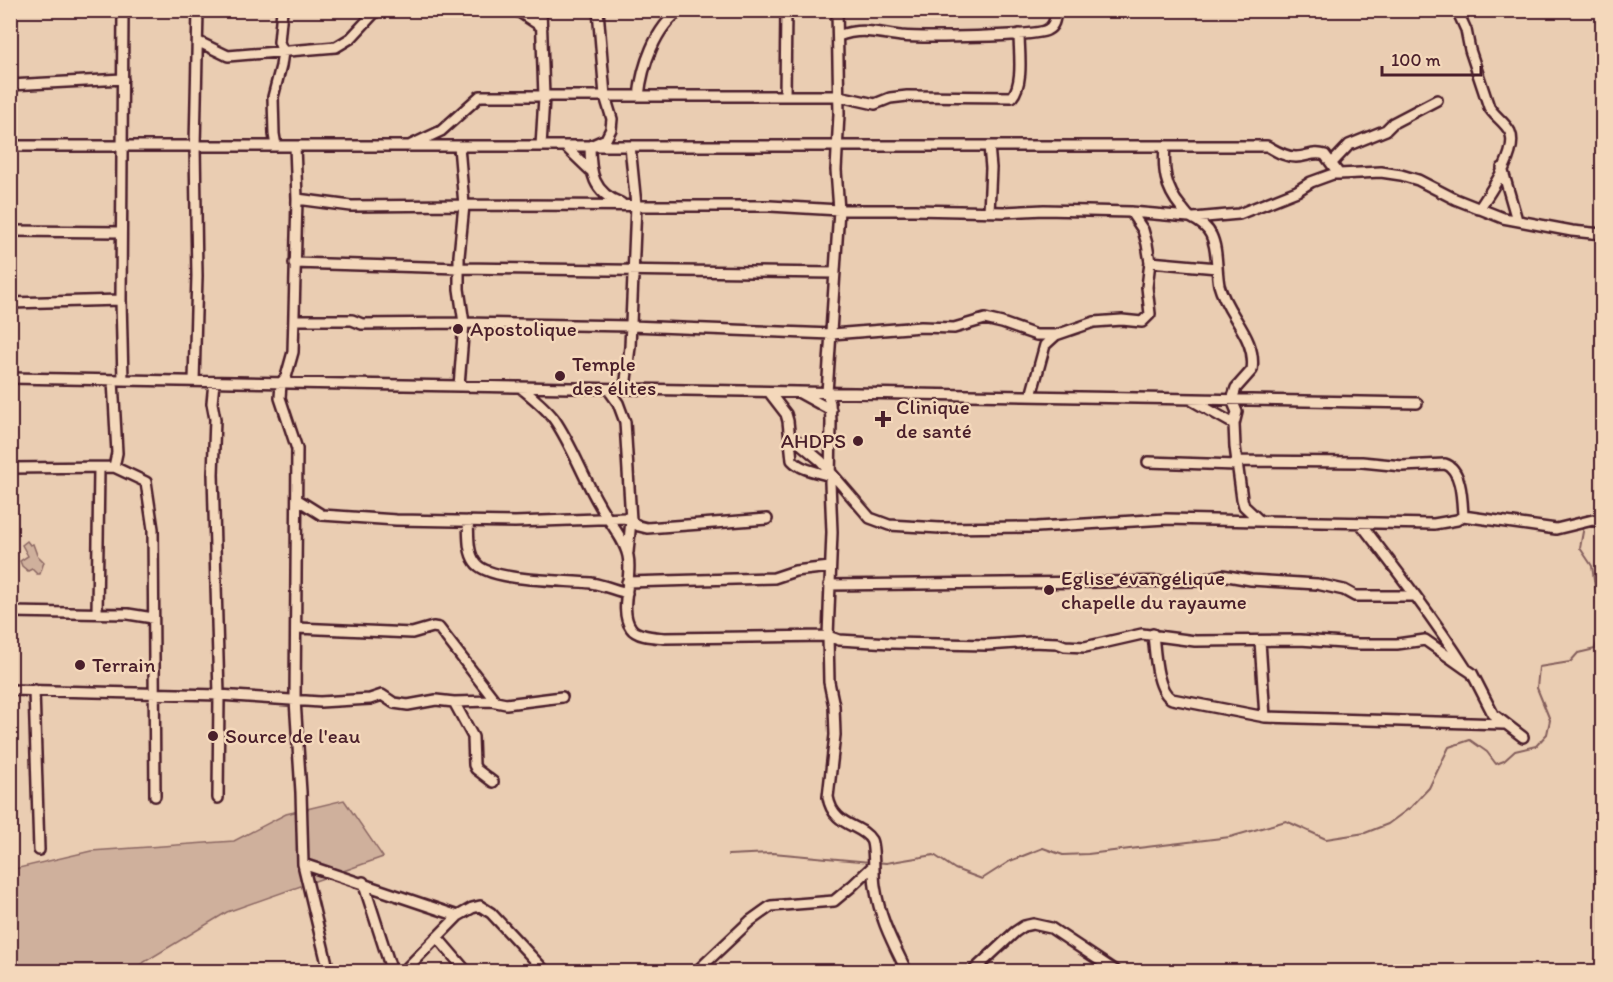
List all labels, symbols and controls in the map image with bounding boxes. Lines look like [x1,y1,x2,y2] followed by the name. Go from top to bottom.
[1382,39,1481,77] scale bar
[1391,49,1441,71] text: 100 m
[470,316,577,341] place label: Apostolique
[451,322,465,336] marker: Apostolique
[572,351,656,400] place label: Temple des élites
[553,369,567,383] marker: Temple des élites
[896,394,972,443] place label: Clinique de santé
[874,410,892,428] marker: Clinique de santé
[781,428,846,453] place label: AHDPS
[851,434,865,448] marker: AHDPS
[1061,565,1247,614] place label: Eglise évangélique chapelle du rayaume
[1042,583,1056,597] marker: Eglise évangélique chapelle du rayaume
[92,652,156,677] place label: Terrain
[73,658,87,672] marker: Terrain
[225,723,361,748] place label: Source de l'eau
[206,729,220,743] marker: Source de l'eau

